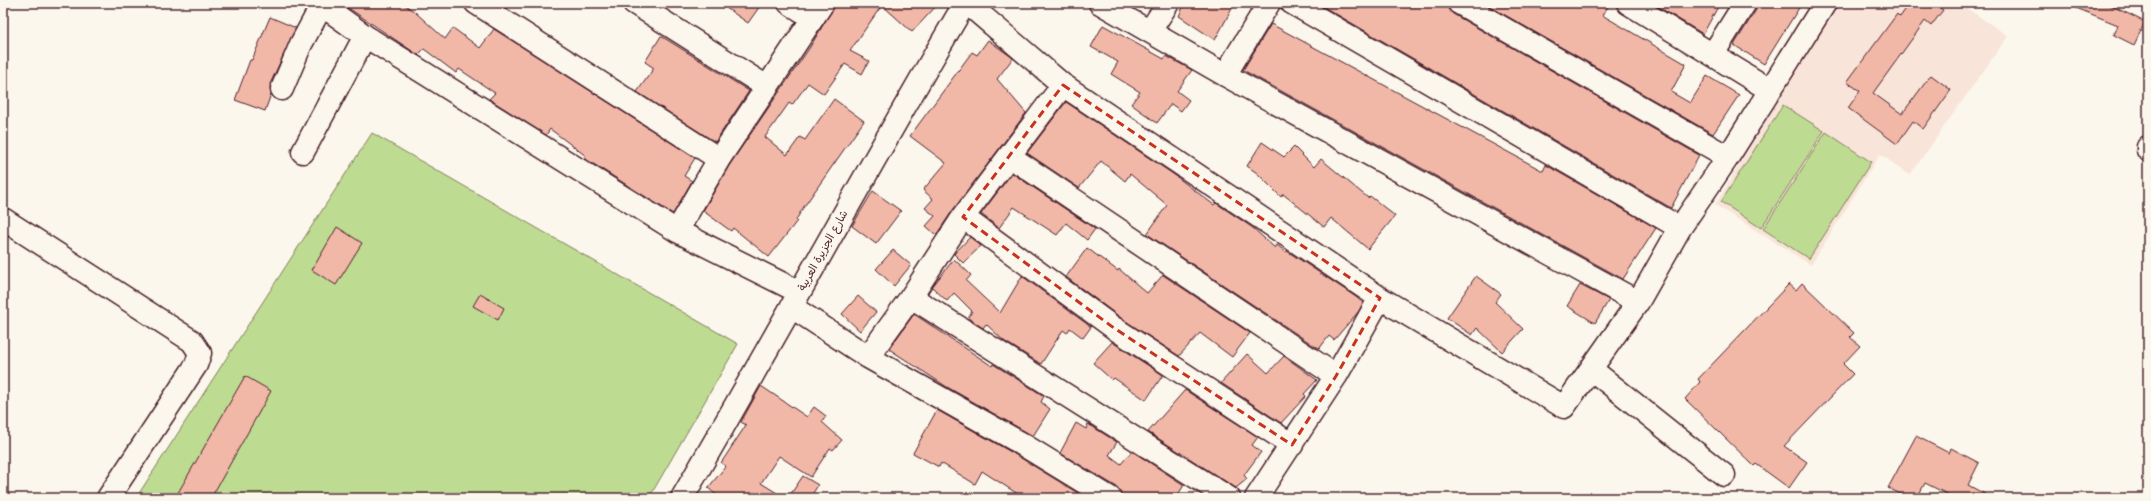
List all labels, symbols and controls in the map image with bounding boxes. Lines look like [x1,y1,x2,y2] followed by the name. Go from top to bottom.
[793,206,852,294] street label: شارع الجزيرة العربية

